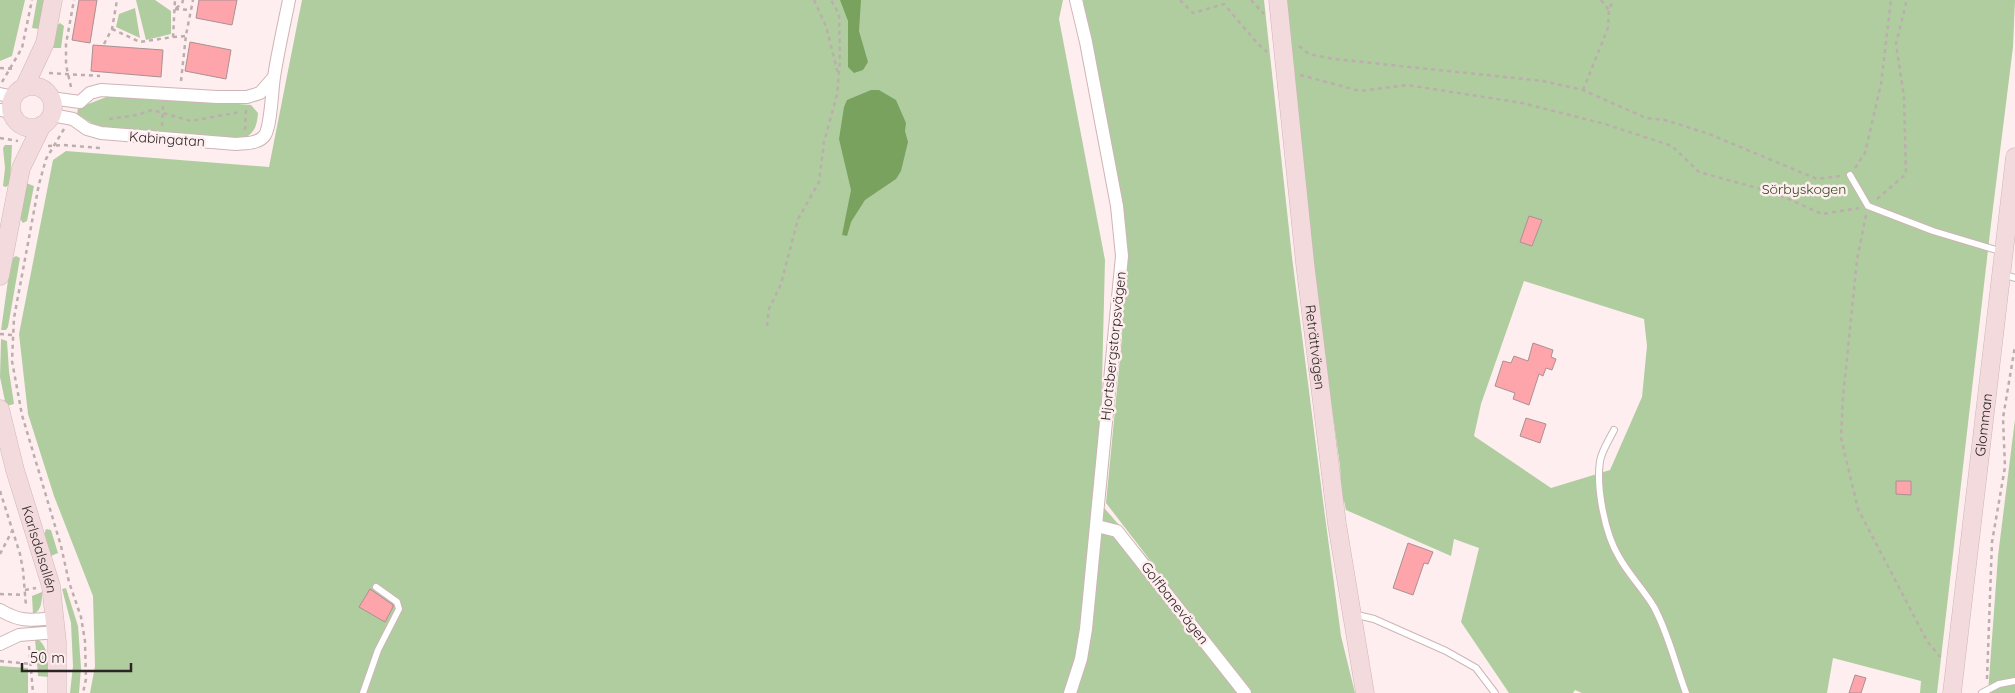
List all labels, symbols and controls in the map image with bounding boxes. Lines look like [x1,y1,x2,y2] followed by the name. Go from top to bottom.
[128,127,206,151] street label: Kabingatan
[1762,180,1846,198] park label: Sörbyskogen
[1096,271,1130,421] street label: Hjortsbergstorpsvägen
[1301,303,1329,391] street label: Reträttvägen
[1971,392,1996,457] street label: Glomman
[18,503,61,594] street label: Karlsdalsallén
[1137,558,1213,648] street label: Golfbanevägen
[22,640,131,672] scale bar
[30,648,65,667] text: 50 m

